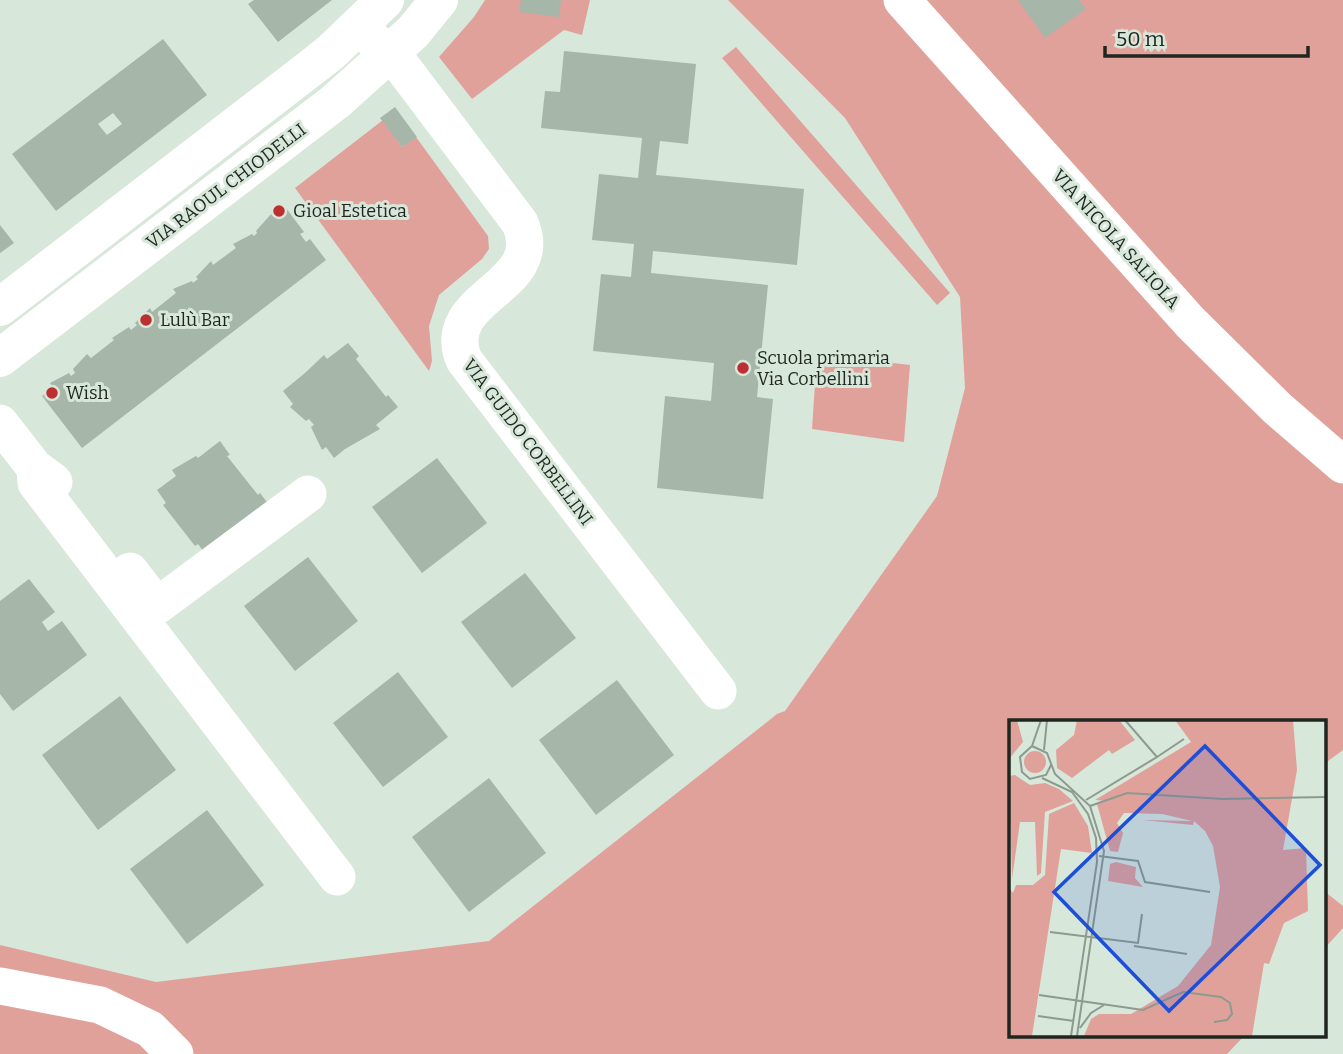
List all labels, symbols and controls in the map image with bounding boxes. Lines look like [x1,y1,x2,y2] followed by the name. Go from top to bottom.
[1105,14,1308,58] scale bar
[1116,26,1165,52] text: 50 m
[142,119,310,253] street label: VIA RAOUL CHIODELLI
[1048,165,1185,313] street label: VIA NICOLA SALIOLA
[293,200,407,222] place label: Gioal Estetica
[271,203,287,219] marker: Gioal Estetica
[160,309,230,331] place label: Lulù Bar
[138,312,154,328] marker: Lulù Bar
[757,347,890,390] place label: Scuola primaria Via Corbellini
[458,354,598,530] street label: VIA GUIDO CORBELLINI
[735,360,751,376] marker: Scuola primaria Via Corbellini
[66,382,109,404] place label: Wish
[44,385,60,401] marker: Wish
[1009,720,1326,1036] inset map

